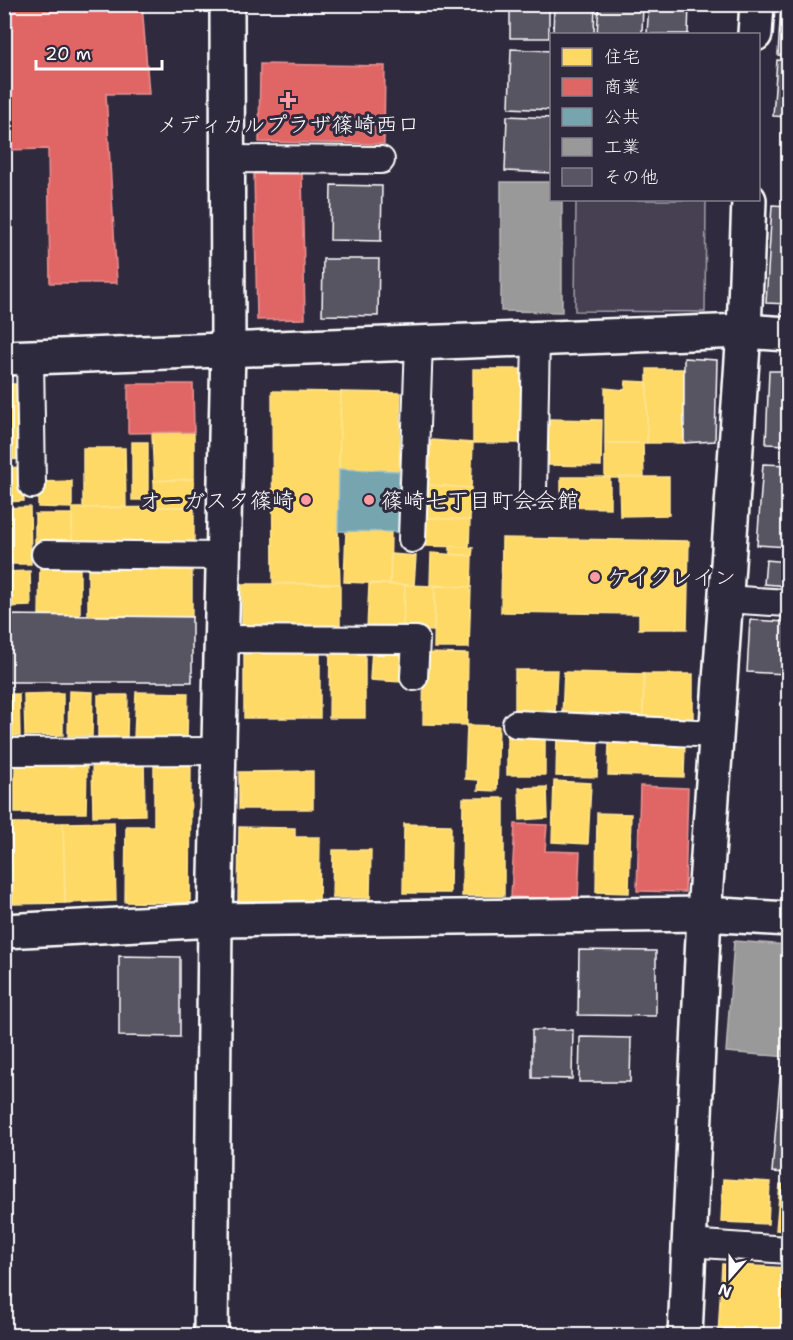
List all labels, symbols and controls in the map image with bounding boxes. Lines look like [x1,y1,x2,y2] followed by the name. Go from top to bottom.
[36,33,162,71] scale bar
[550,33,760,201] legend
[45,42,91,66] text: 20 m
[604,45,640,69] text: 住宅
[604,75,640,99] text: 商業
[279,91,297,109] marker: メディカルプラザ篠崎西口
[604,105,640,129] text: 公共
[156,110,420,139] place label: メディカルプラザ篠崎西口
[604,135,640,159] text: 工業
[604,165,658,189] text: その他
[139,486,294,515] place label: オーガスタ篠崎
[381,486,579,515] place label: 篠崎七丁目町会会館
[299,493,313,507] marker: オーガスタ篠崎
[362,493,376,507] marker: 篠崎七丁目町会会館
[607,563,736,592] place label: ケイクレイン
[588,570,602,584] marker: ケイクレイン
[700,1247,760,1307] north arrow
[715,1278,734,1303] text: N

